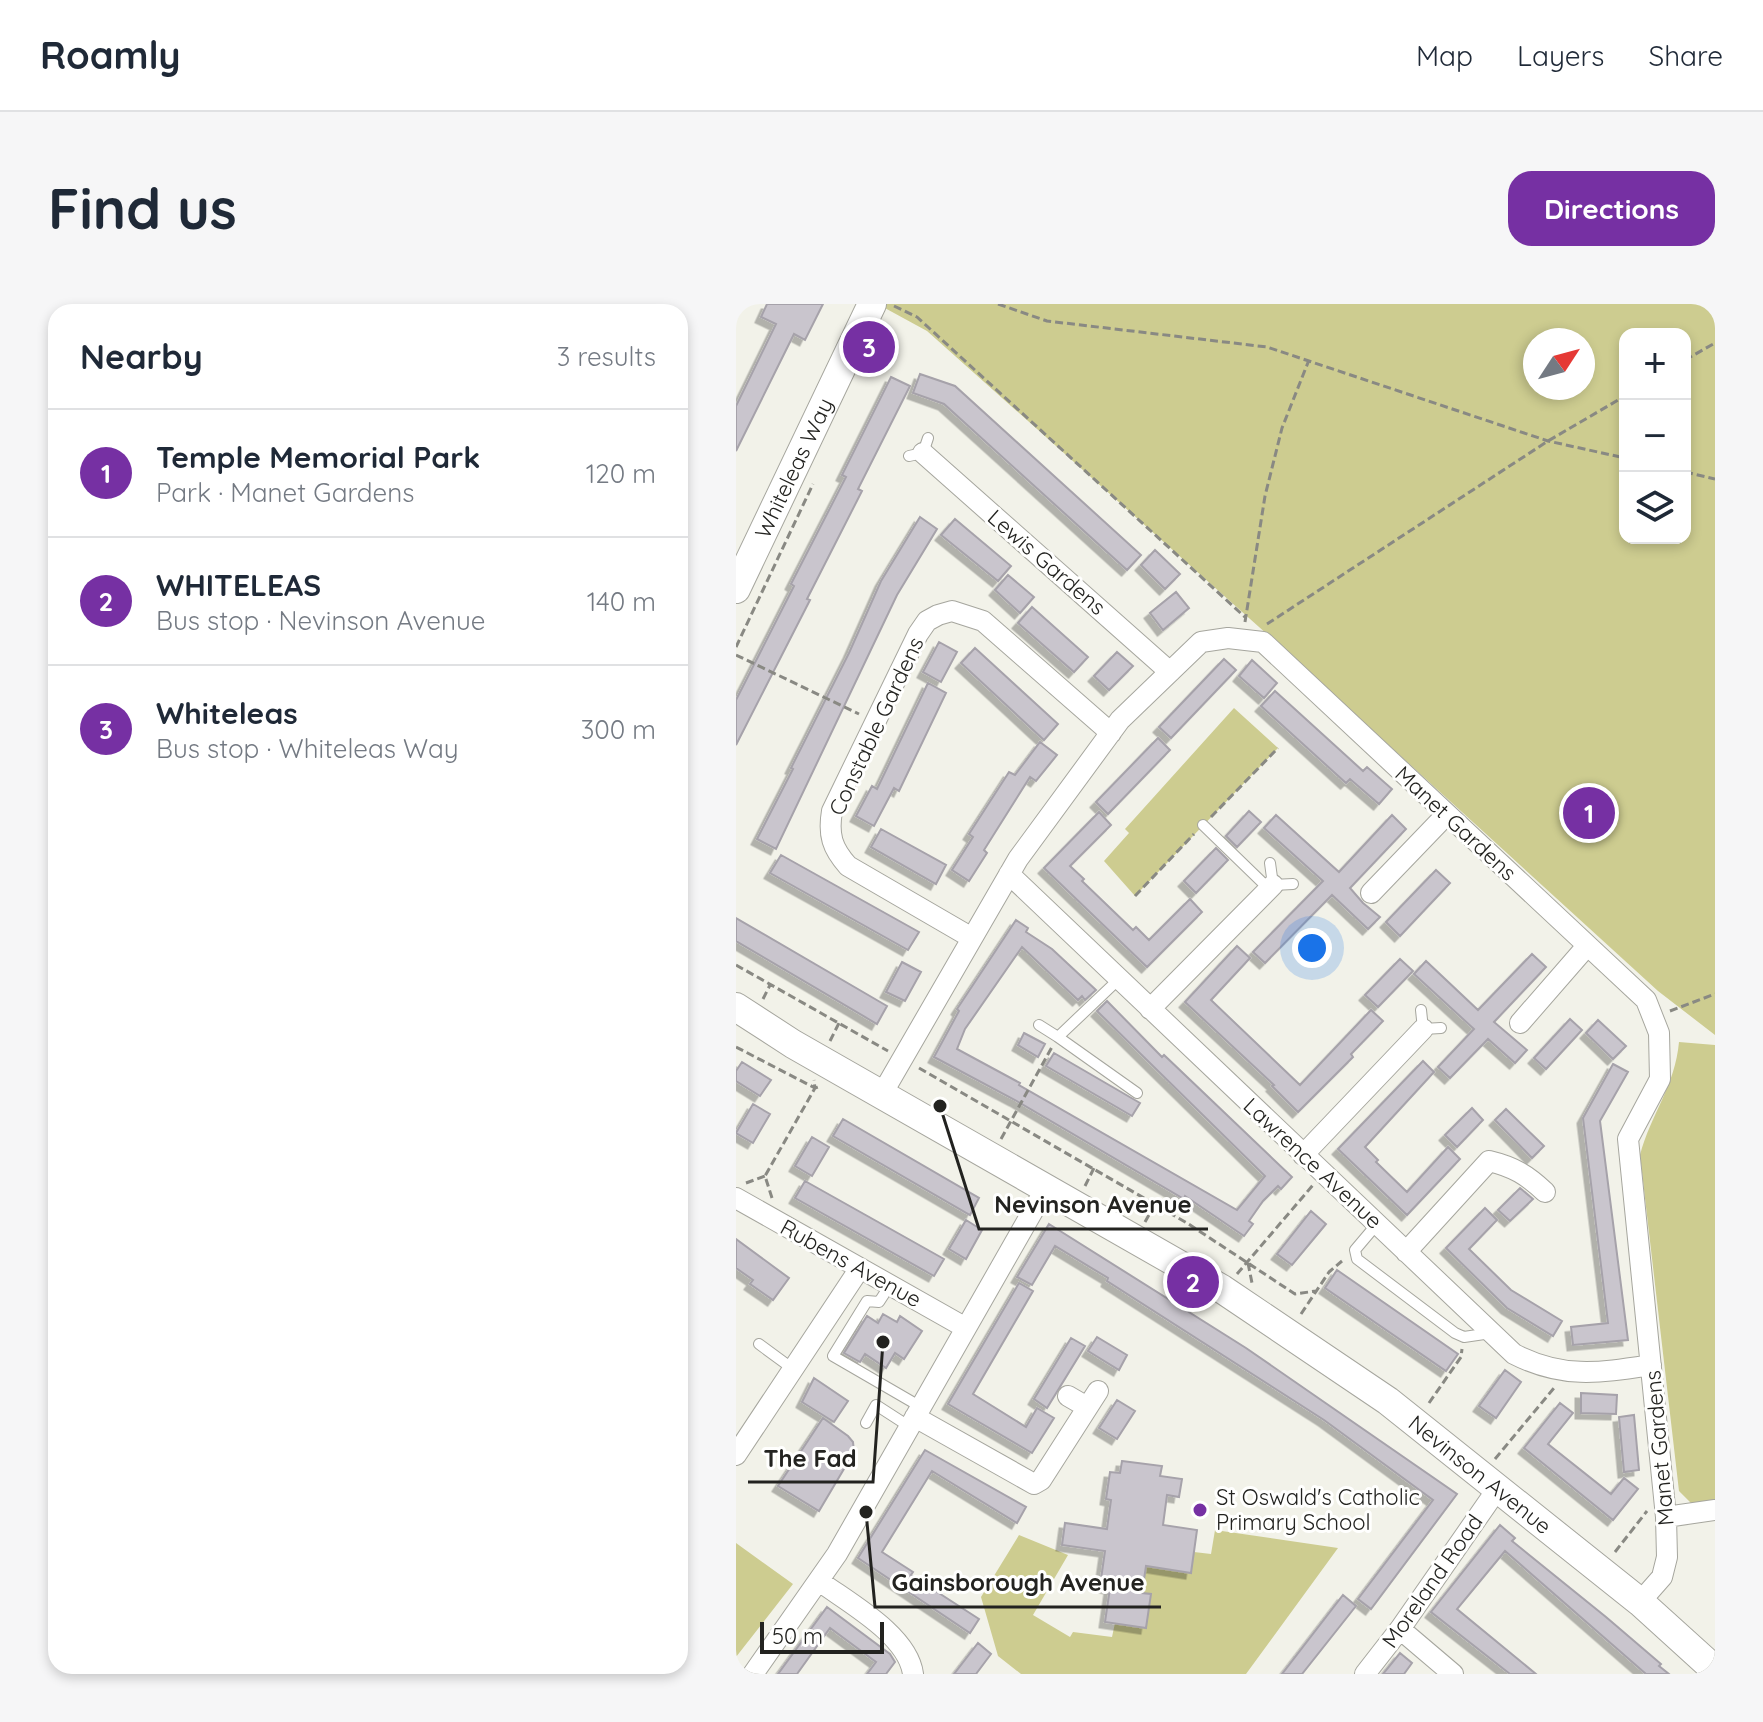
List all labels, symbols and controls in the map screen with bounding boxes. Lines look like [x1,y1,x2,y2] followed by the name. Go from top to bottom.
[40,31,181,79] text: Roamly
[1416,38,1473,73] text: Map
[1517,38,1604,73] text: Layers
[1648,38,1723,73] text: Share
[1508,171,1715,246] button: Directions
[48,173,237,243] text: Find us
[843,317,895,377] pin: 3
[1523,328,1595,400] north arrow
[1619,328,1691,544] map controls
[1619,328,1691,400] button: +
[80,335,203,378] text: Nearby
[557,340,656,373] text: 3 results
[748,393,839,543] street label: Whiteleas Way
[1619,400,1691,472] button: −
[156,438,480,476] text: Temple Memorial Park
[101,457,111,490] text: 1
[586,457,656,490] text: 120 m
[1619,472,1691,544] button: layers
[156,476,415,509] text: Park · Manet Gardens
[982,503,1112,621] street label: Lewis Gardens
[156,566,321,604] text: WHITELEAS
[99,585,113,618] text: 2
[587,585,656,618] text: 140 m
[156,604,485,637] text: Bus stop · Nevinson Avenue
[822,632,930,820] street label: Constable Gardens
[156,694,298,732] text: Whiteleas
[99,713,113,746] text: 3
[581,713,656,746] text: 300 m
[156,732,458,765] text: Bus stop · Whiteleas Way
[1389,760,1523,886] street label: Manet Gardens
[1563,783,1615,843] pin: 1
[1292,928,1332,968] your location
[1238,1091,1388,1235] street label: Lawrence Avenue
[979,1181,1208,1229] callout: Nevinson Avenue
[994,1189,1192,1219] text: Nevinson Avenue
[776,1213,926,1313] street label: Rubens Avenue
[1167,1252,1219,1312] pin: 2
[1638,1369,1680,1527] street label: Manet Gardens
[1403,1409,1557,1540] street label: Nevinson Avenue
[748,1434,873,1482] callout: The Fad
[763,1443,857,1473] text: The Fad
[1216,1483,1420,1536] place label: St Oswald's Catholic Primary School
[1191,1501,1209,1519] marker: St Oswald's Catholic Primary School
[1376,1509,1488,1653] street label: Moreland Road
[875,1559,1161,1607] callout: Gainsborough Avenue
[891,1567,1145,1597] text: Gainsborough Avenue
[760,1618,884,1654] scale bar
[772,1622,823,1650] text: 50 m

